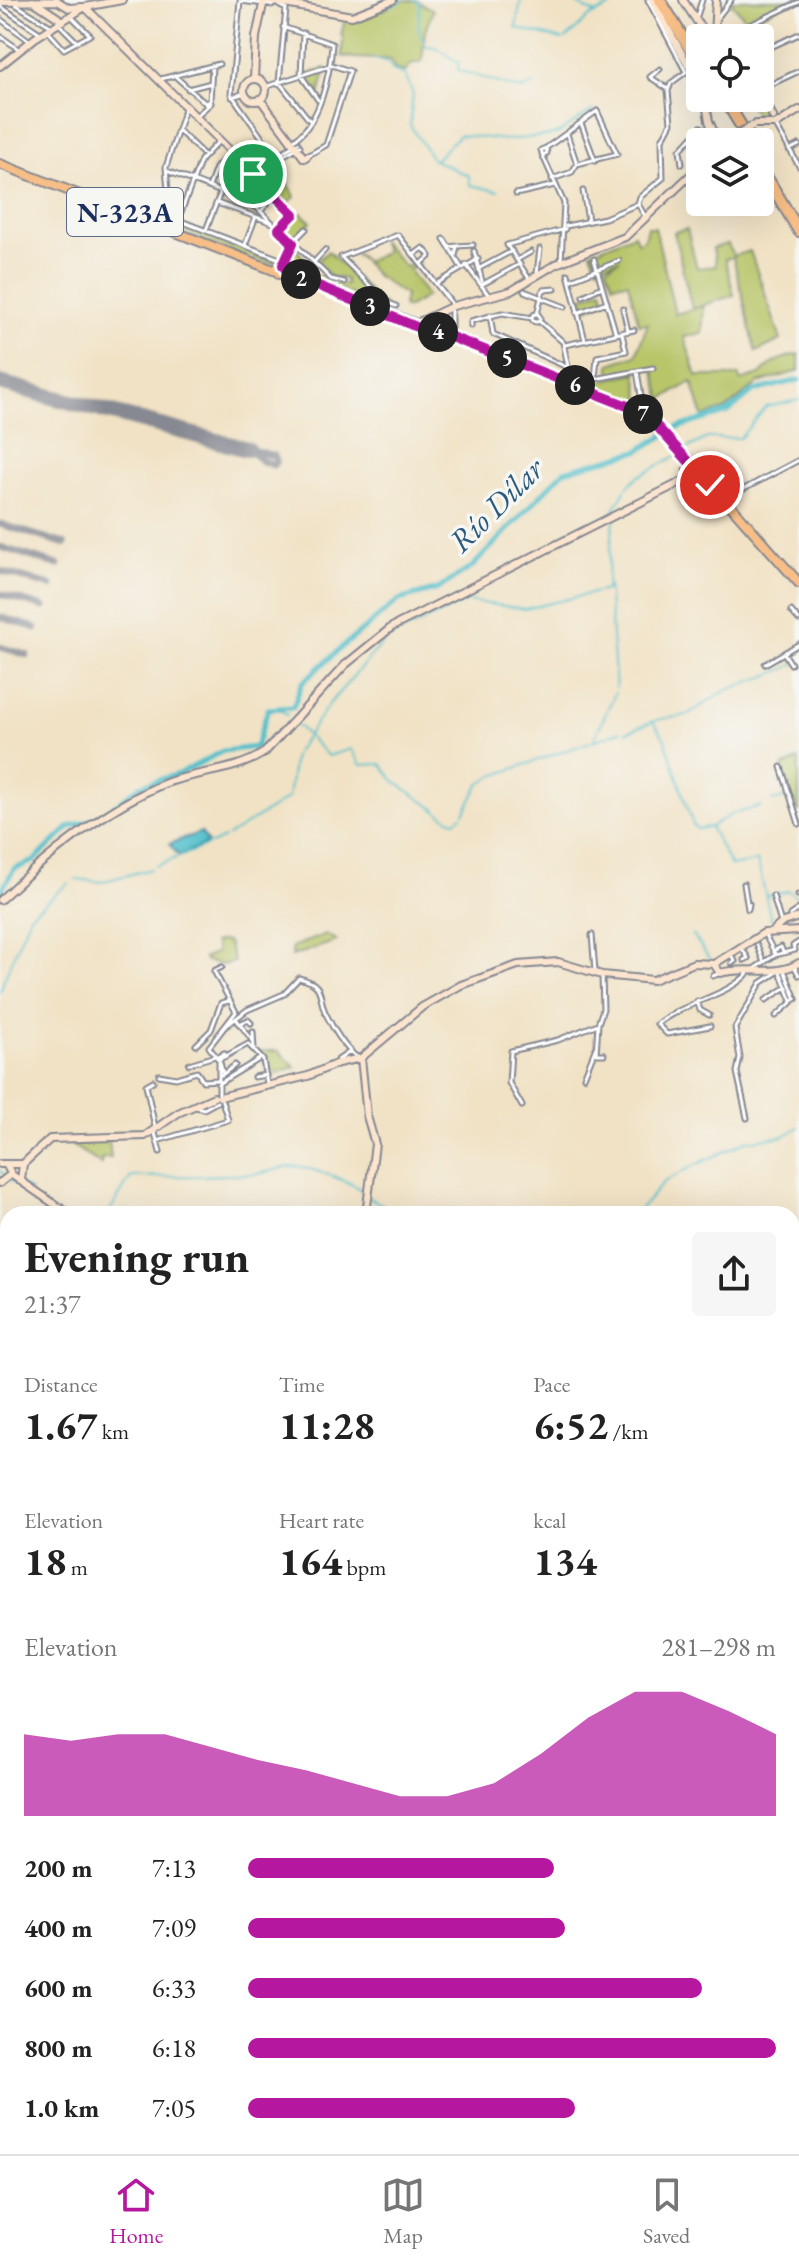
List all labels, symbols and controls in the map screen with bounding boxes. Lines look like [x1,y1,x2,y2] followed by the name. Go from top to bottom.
[686,24,774,216] map controls
[686,24,774,112] button: locate
[686,128,774,216] button: layers
[219,140,287,208] pin
[231,152,275,196] icon: arrive
[67,188,183,236] road number: N-323A
[281,259,321,299] pin: 2
[295,264,307,293] text: 2
[350,286,390,326] pin: 3
[364,291,376,320] text: 3
[418,312,458,352] pin: 4
[432,317,444,346] text: 4
[487,338,527,378] pin: 5
[501,343,513,372] text: 5
[555,365,595,405] pin: 6
[569,370,581,399] text: 6
[623,394,663,434] pin: 7
[637,399,649,428] text: 7
[439,447,554,562] water label: Río Dílar
[676,451,744,519] pin
[688,463,732,507] icon: check
[24,1228,249,1285] text: Evening run
[692,1232,776,1316] button: share
[24,1287,80,1321] text: 21:37
[24,1370,97,1399] text: Distance
[279,1370,324,1399] text: Time
[533,1370,570,1399] text: Pace
[24,1399,97,1451] text: 1.67
[279,1399,375,1451] text: 11:28
[533,1399,608,1451] text: 6:52
[97,1417,129,1446] text: km
[608,1417,649,1446] text: /km
[24,1506,103,1535] text: Elevation
[279,1506,364,1535] text: Heart rate
[533,1506,566,1535] text: kcal
[24,1535,66,1587] text: 18
[279,1535,342,1587] text: 164
[533,1535,597,1587] text: 134
[66,1553,88,1582] text: m
[342,1553,386,1582] text: bpm
[24,1630,118,1664] text: Elevation
[661,1630,776,1664] text: 281–298 m
[24,1851,92,1885] text: 200 m
[152,1851,196,1885] text: 7:13
[24,1911,92,1945] text: 400 m
[152,1911,196,1945] text: 7:09
[24,1971,92,2005] text: 600 m
[152,1971,196,2005] text: 6:33
[24,2031,92,2065] text: 800 m
[152,2031,196,2065] text: 6:18
[24,2091,99,2125] text: 1.0 km
[152,2091,196,2125] text: 7:05
[109,2173,163,2250] tab: Home
[381,2173,425,2250] tab: Map
[643,2173,690,2250] tab: Saved

